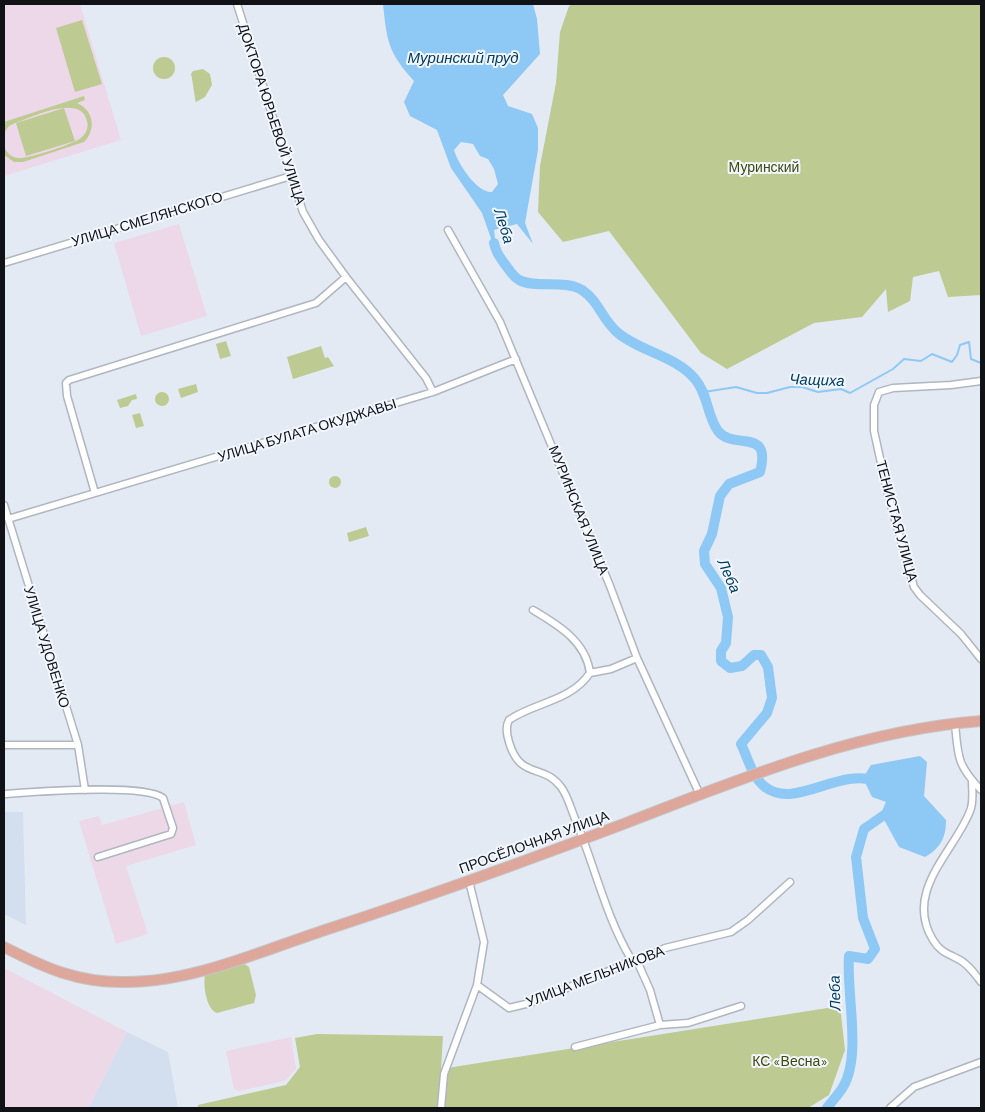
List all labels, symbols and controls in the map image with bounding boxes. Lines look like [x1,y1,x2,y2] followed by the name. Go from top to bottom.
[235,21,310,207] street label: ДОКТОРА ЮРЬЕВОЙ УЛИЦА
[407,48,519,66] water label: Муринский пруд
[729,158,799,175] park label: Муринский
[69,187,225,250] street label: УЛИЦА СМЕЛЯНСКОГО
[491,205,519,245] water label: Леба
[789,369,845,389] water label: Чащиха
[215,394,398,465] street label: УЛИЦА БУЛАТА ОКУДЖАВЫ
[546,443,613,578] street label: МУРИНСКАЯ УЛИЦА
[873,458,922,584] street label: ТЕНИСТАЯ УЛИЦА
[714,555,745,595] water label: Леба
[21,584,74,710] street label: УЛИЦА УДОВЕНКО
[457,806,612,877] street label: ПРОСЁЛОЧНАЯ УЛИЦА
[523,941,667,1010] street label: УЛИЦА МЕЛЬНИКОВА
[824,975,844,1012] water label: Леба
[752,1052,828,1069] park label: КС «Весна»

